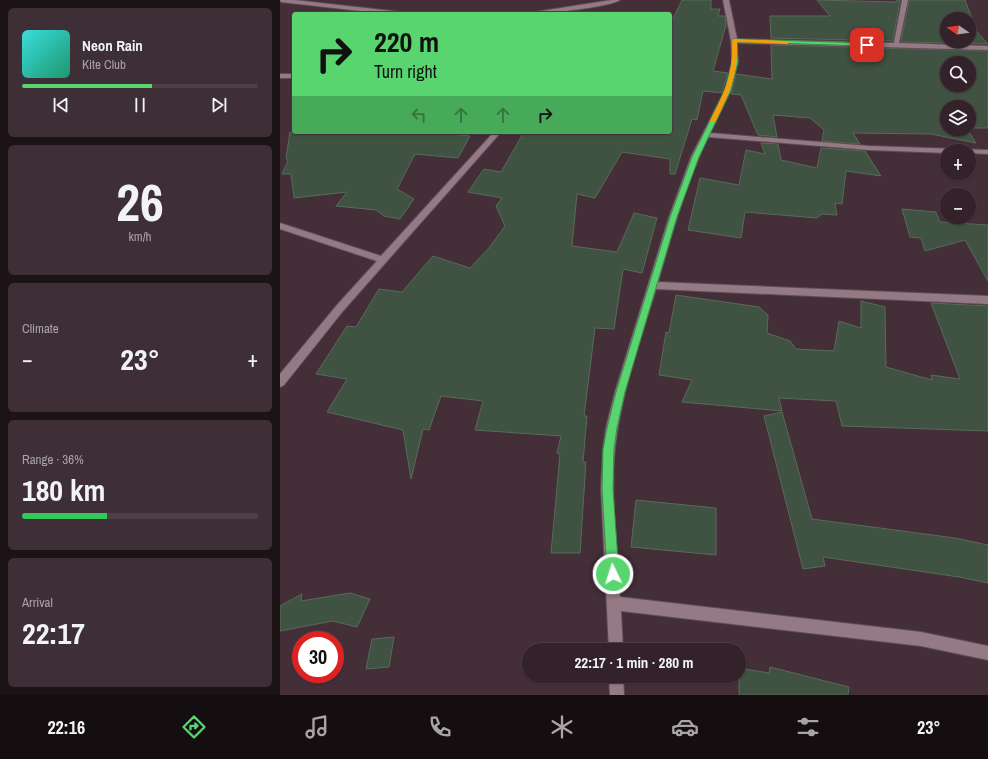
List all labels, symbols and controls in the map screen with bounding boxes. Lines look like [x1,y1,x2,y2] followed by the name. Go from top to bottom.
[940,12,976,48] north arrow
[940,12,976,224] map controls
[374,23,439,61] text: 220 m
[308,28,360,80] icon: right
[850,28,884,62] pin
[856,34,878,56] icon: arrive
[82,35,143,56] text: Neon Rain
[82,56,126,73] text: Kite Club
[940,56,976,92] button: search
[374,59,437,84] text: Turn right
[50,94,72,116] icon: previous
[129,94,151,116] icon: pause
[208,94,230,116] icon: next
[940,100,976,136] button: layers
[408,104,430,126] icon: left
[450,104,472,126] icon: ahead
[492,104,514,126] icon: ahead
[534,104,556,126] icon: right
[940,144,976,180] button: +
[116,167,164,237] text: 26
[940,188,976,224] button: −
[128,228,152,245] text: km/h
[22,320,59,337] text: Climate
[120,339,160,379] text: 23°
[22,344,33,374] text: −
[247,344,258,374] text: +
[22,451,84,468] text: Range · 36%
[22,470,105,510] text: 180 km
[592,553,634,595] position arrow
[22,594,53,611] text: Arrival
[22,613,85,653] text: 22:17
[292,631,344,683] speed limit sign: 30
[575,652,693,673] text: 22:17 · 1 min · 280 m
[180,713,208,741] icon: directions
[303,713,331,741] icon: music
[426,713,454,741] icon: phone
[548,713,576,741] icon: climate
[671,713,699,741] icon: car
[794,713,822,741] icon: filters
[47,715,85,740] text: 22:16
[917,715,941,740] text: 23°

